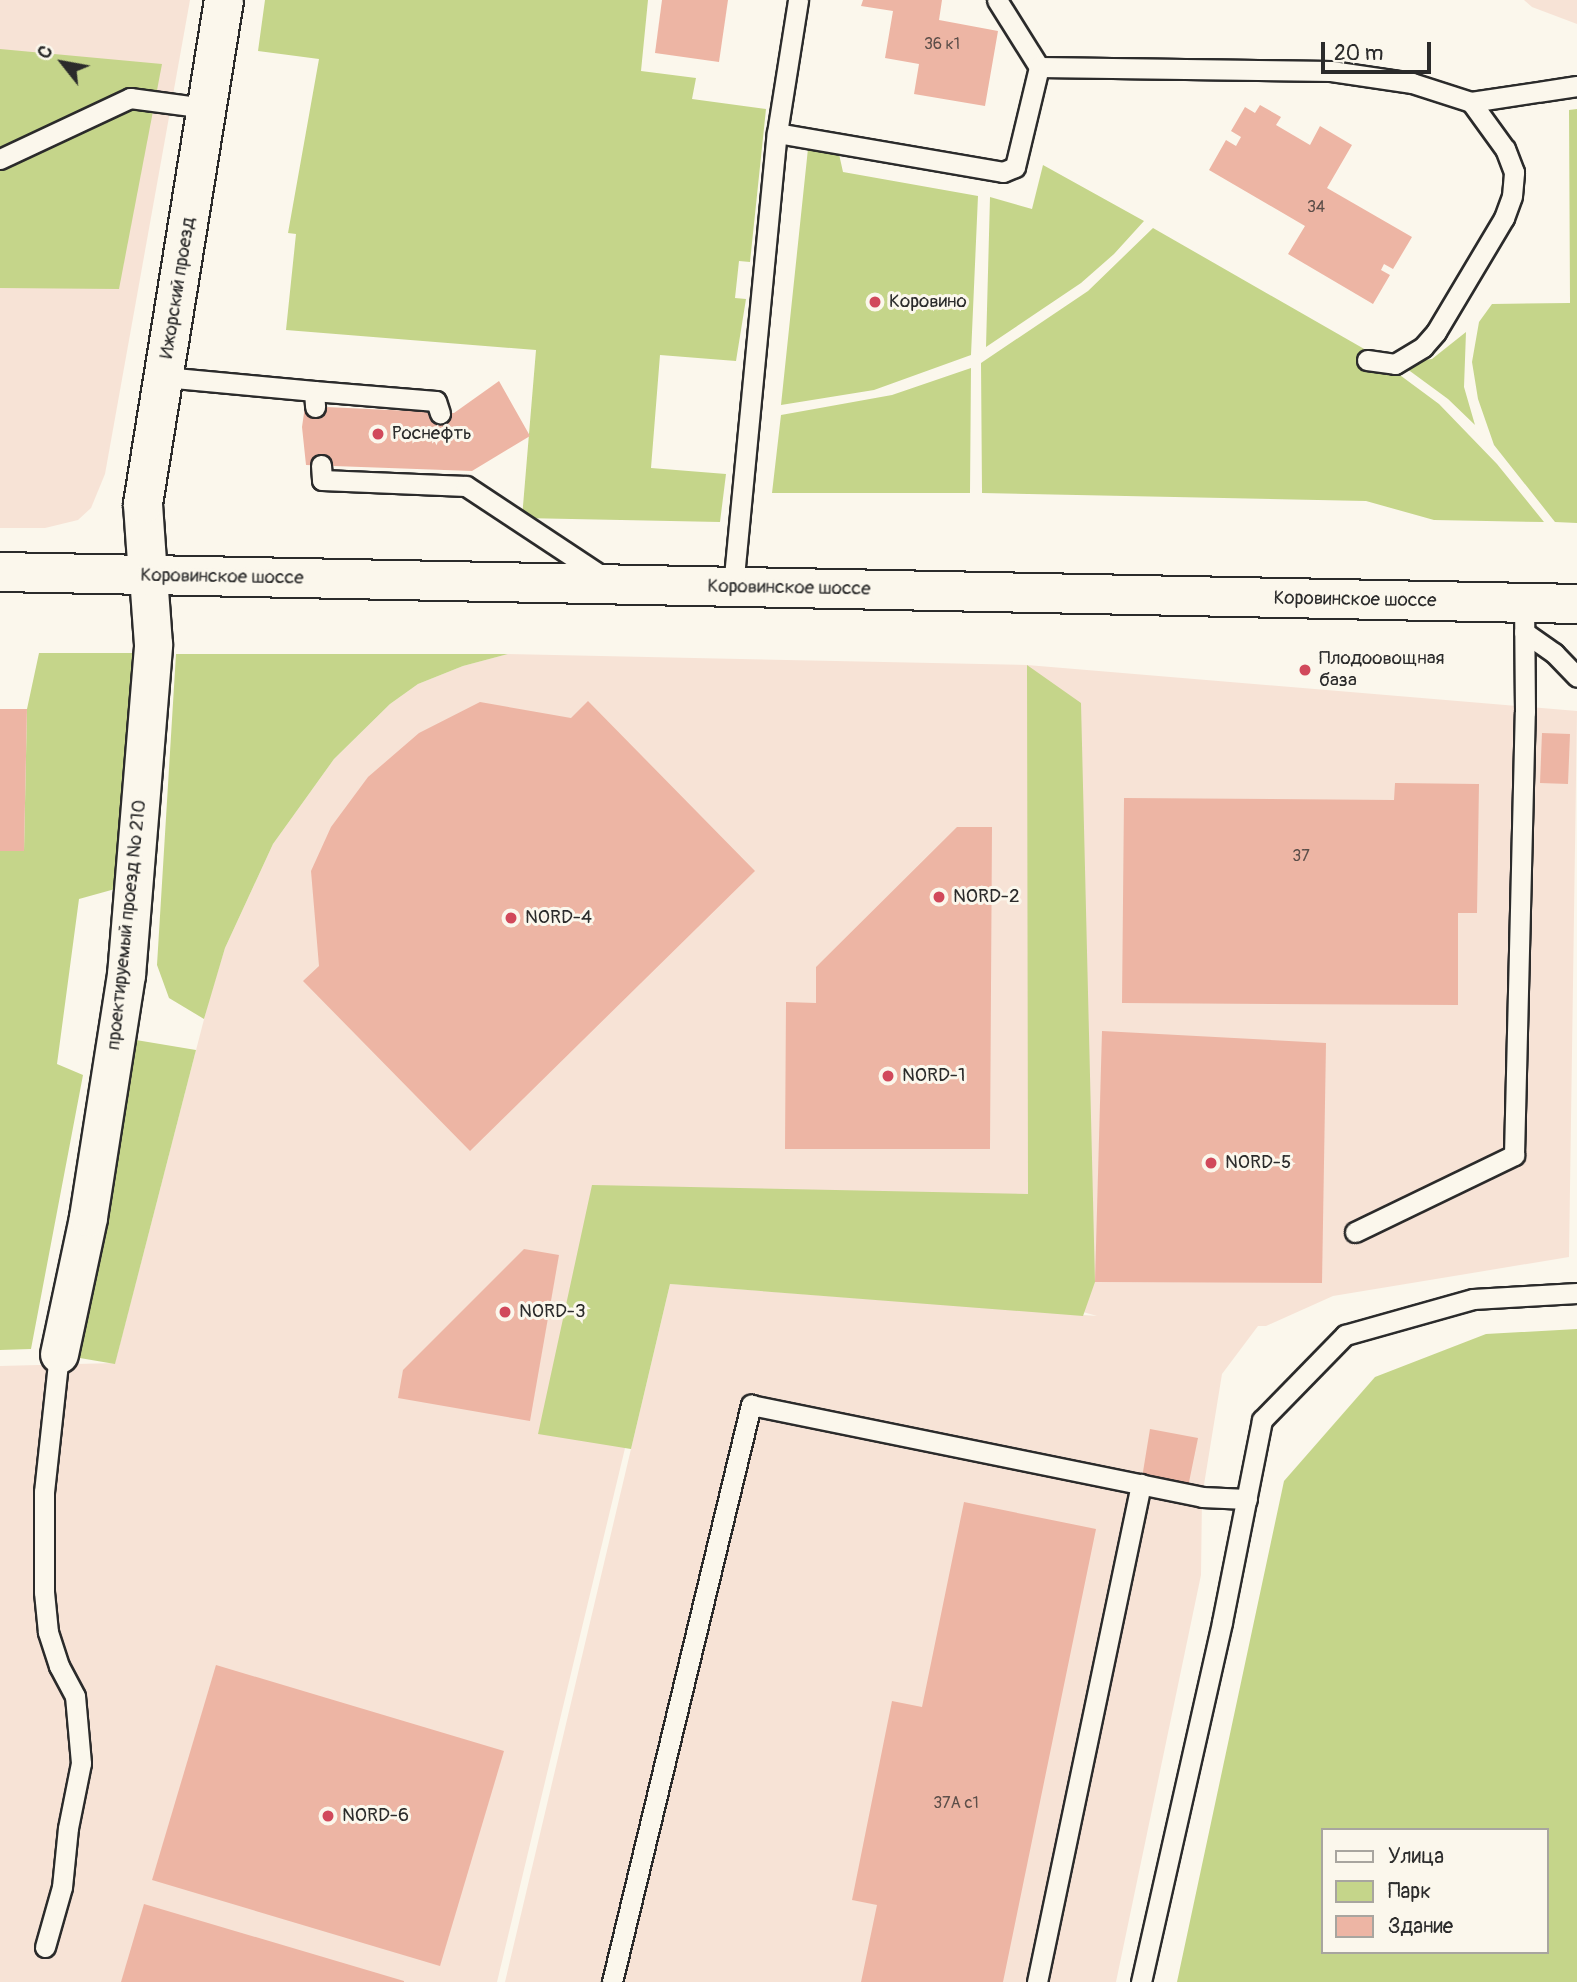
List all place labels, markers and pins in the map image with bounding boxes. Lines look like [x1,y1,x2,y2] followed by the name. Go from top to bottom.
[889,291,967,313] place label: Коровино
[867,294,883,310] marker: Коровино
[392,423,472,445] place label: Роснефть
[370,426,386,442] marker: Роснефть
[1319,648,1445,692] place label: Плодоовощная база
[1297,662,1313,678] marker: Плодоовощная база
[953,886,1020,908] place label: NORD-2
[931,889,947,905] marker: NORD-2
[525,907,592,929] place label: NORD-4
[503,910,519,926] marker: NORD-4
[902,1065,965,1087] place label: NORD-1
[880,1068,896,1084] marker: NORD-1
[1225,1152,1291,1174] place label: NORD-5
[1203,1155,1219,1171] marker: NORD-5
[519,1301,586,1323] place label: NORD-3
[497,1304,513,1320] marker: NORD-3
[342,1805,409,1827] place label: NORD-6
[320,1808,336,1824] marker: NORD-6

